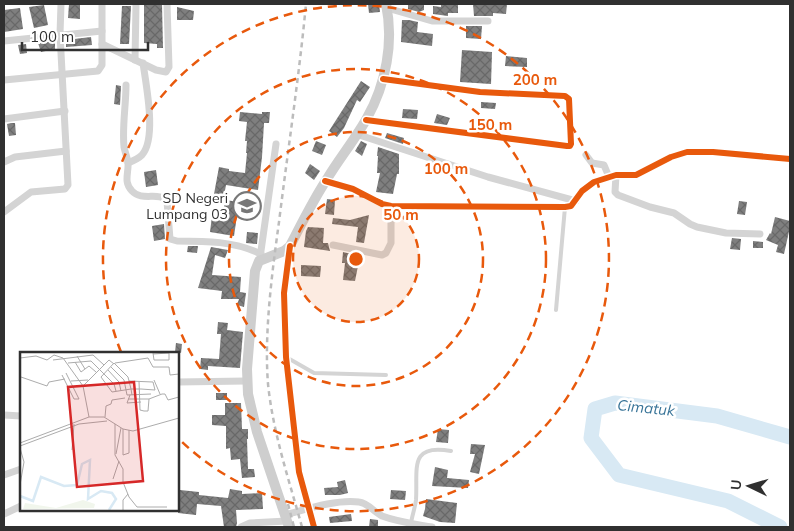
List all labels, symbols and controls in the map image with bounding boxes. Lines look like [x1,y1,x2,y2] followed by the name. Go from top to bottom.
[22,20,149,52] scale bar
[30,27,74,46] text: 100 m
[513,70,557,89] text: 200 m
[468,115,512,134] text: 150 m
[424,159,468,178] text: 100 m
[146,189,228,223] place label: SD Negeri Lumpang 03
[232,191,262,221] school or university icon: SD Negeri Lumpang 03
[383,205,419,224] text: 50 m
[347,250,365,268] centre of rings
[20,352,179,511] inset map
[616,395,677,420] water label: Cimatuk
[724,461,774,511] north arrow
[727,479,745,491] text: U

